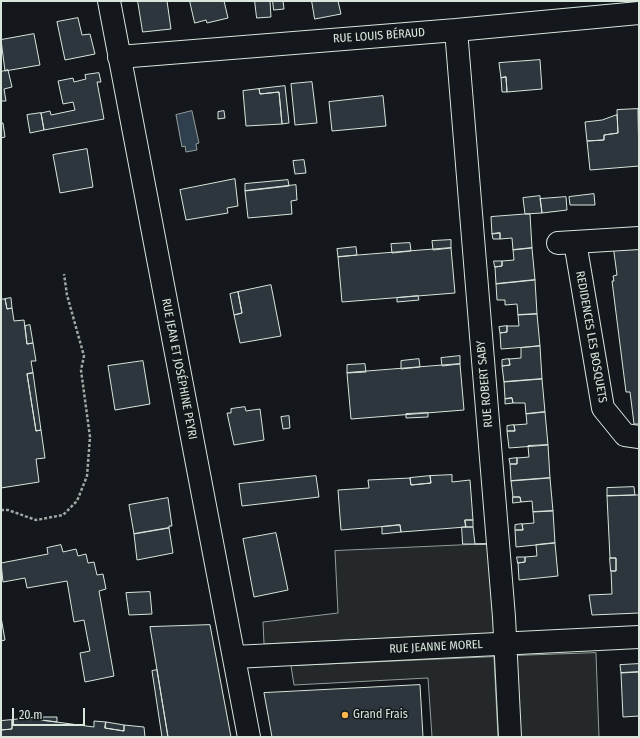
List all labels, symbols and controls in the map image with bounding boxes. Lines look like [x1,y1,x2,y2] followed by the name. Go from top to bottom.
[333,26,425,46] street label: RUE LOUIS BÉRAUD
[572,270,610,404] street label: REDIDENCES LES BOSQUETS
[158,297,200,441] street label: RUE JEAN ET JOSÉPHINE PEYRI
[474,340,496,428] street label: RUE ROBERT SABY
[389,637,483,657] street label: RUE JEANNE MOREL
[14,700,87,726] scale bar
[19,708,43,722] text: 20 m
[353,708,408,722] place label: Grand Frais
[340,710,350,720] marker: Grand Frais

